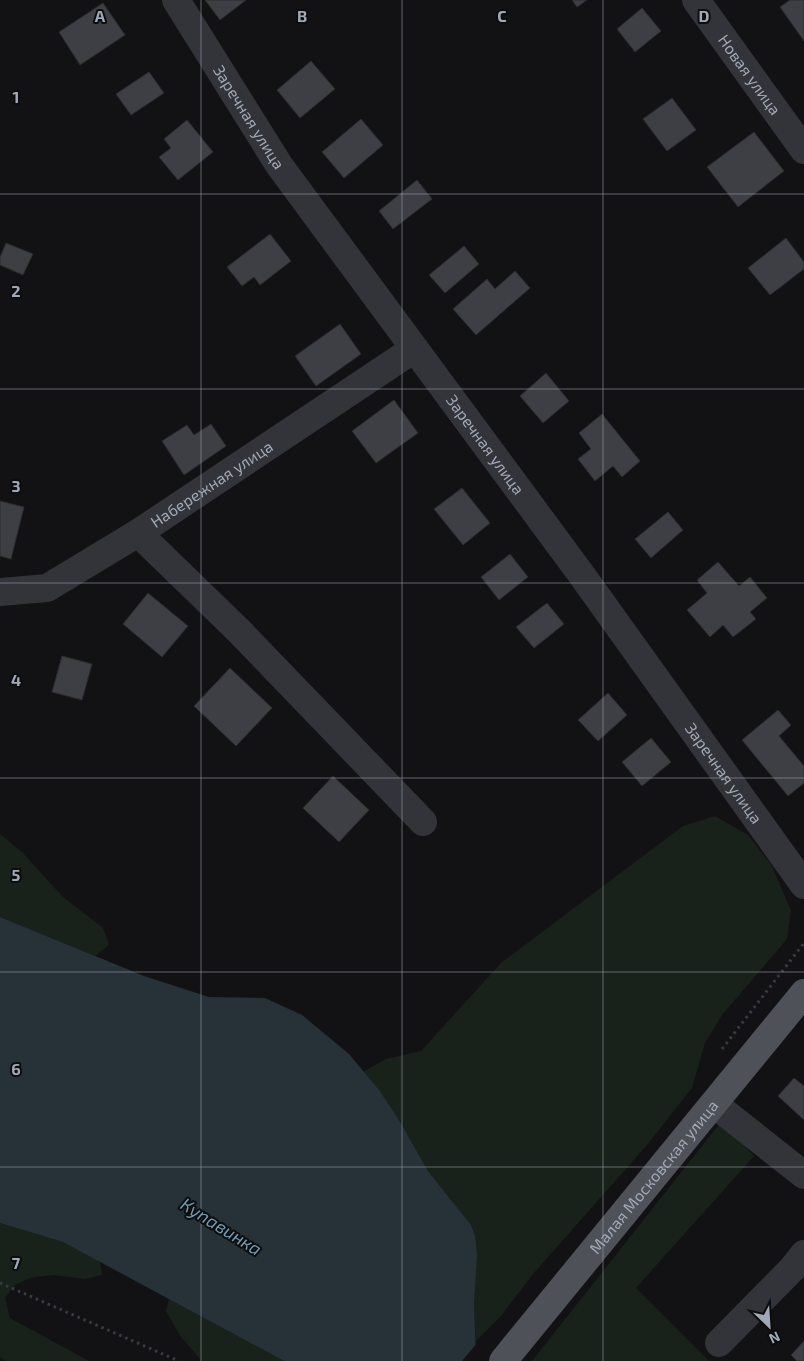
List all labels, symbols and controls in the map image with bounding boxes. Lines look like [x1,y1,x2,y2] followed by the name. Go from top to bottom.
[95,6,106,25] text: A
[297,6,307,25] text: B
[497,6,507,25] text: C
[699,6,710,25] text: D
[715,30,786,118] street label: Новая улица
[210,61,289,172] street label: Заречная улица
[13,87,19,106] text: 1
[11,281,21,300] text: 2
[443,391,529,498] street label: Заречная улица
[147,436,276,531] street label: Набережная улица
[11,476,21,495] text: 3
[11,670,21,689] text: 4
[682,719,767,827] street label: Заречная улица
[12,865,21,884] text: 5
[11,1059,21,1078] text: 6
[585,1096,722,1257] street label: Малая Московская улица
[177,1193,266,1260] water label: Купавинка
[12,1253,21,1272] text: 7
[744,1301,794,1351] north arrow
[767,1328,783,1348] text: N

